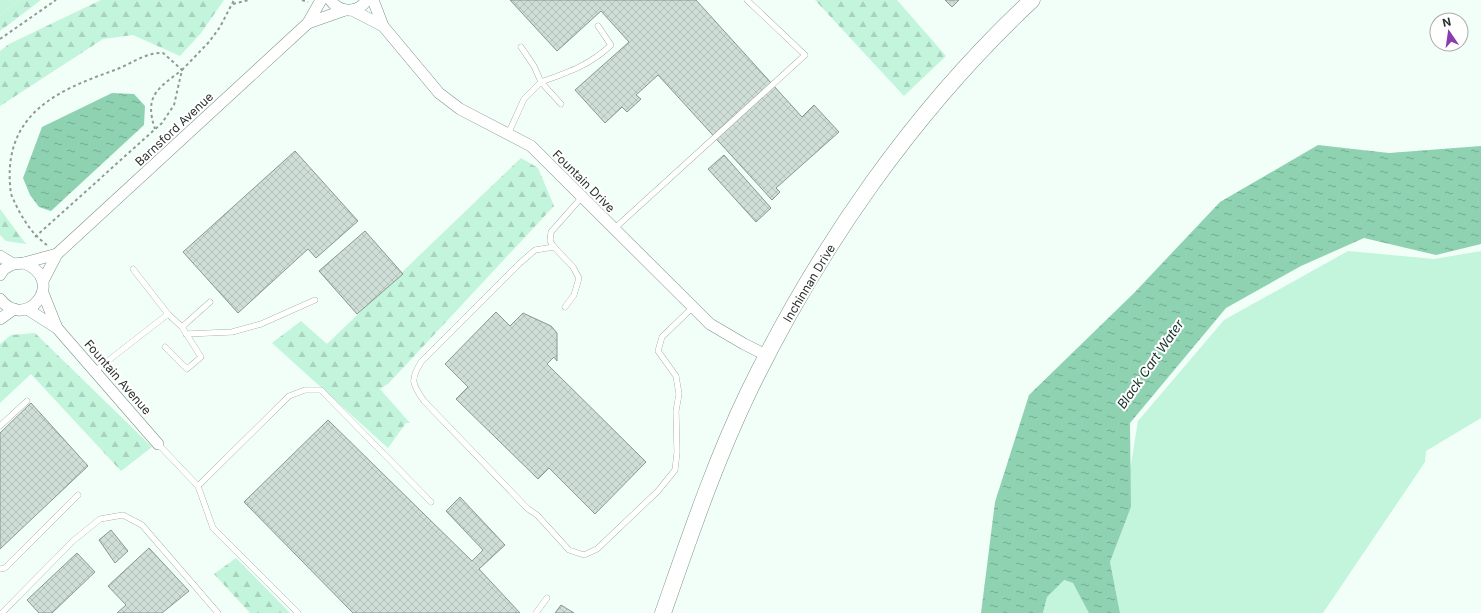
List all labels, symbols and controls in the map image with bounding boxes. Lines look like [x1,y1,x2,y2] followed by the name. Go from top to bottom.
[1429,12,1469,52] north arrow
[1441,14,1452,30] text: N
[132,89,216,169] street label: Barnsford Avenue
[550,147,618,215] street label: Fountain Drive
[780,241,838,325] street label: Inchinnan Drive
[1113,316,1187,412] water label: Black Cart Water
[81,337,155,417] street label: Fountain Avenue

